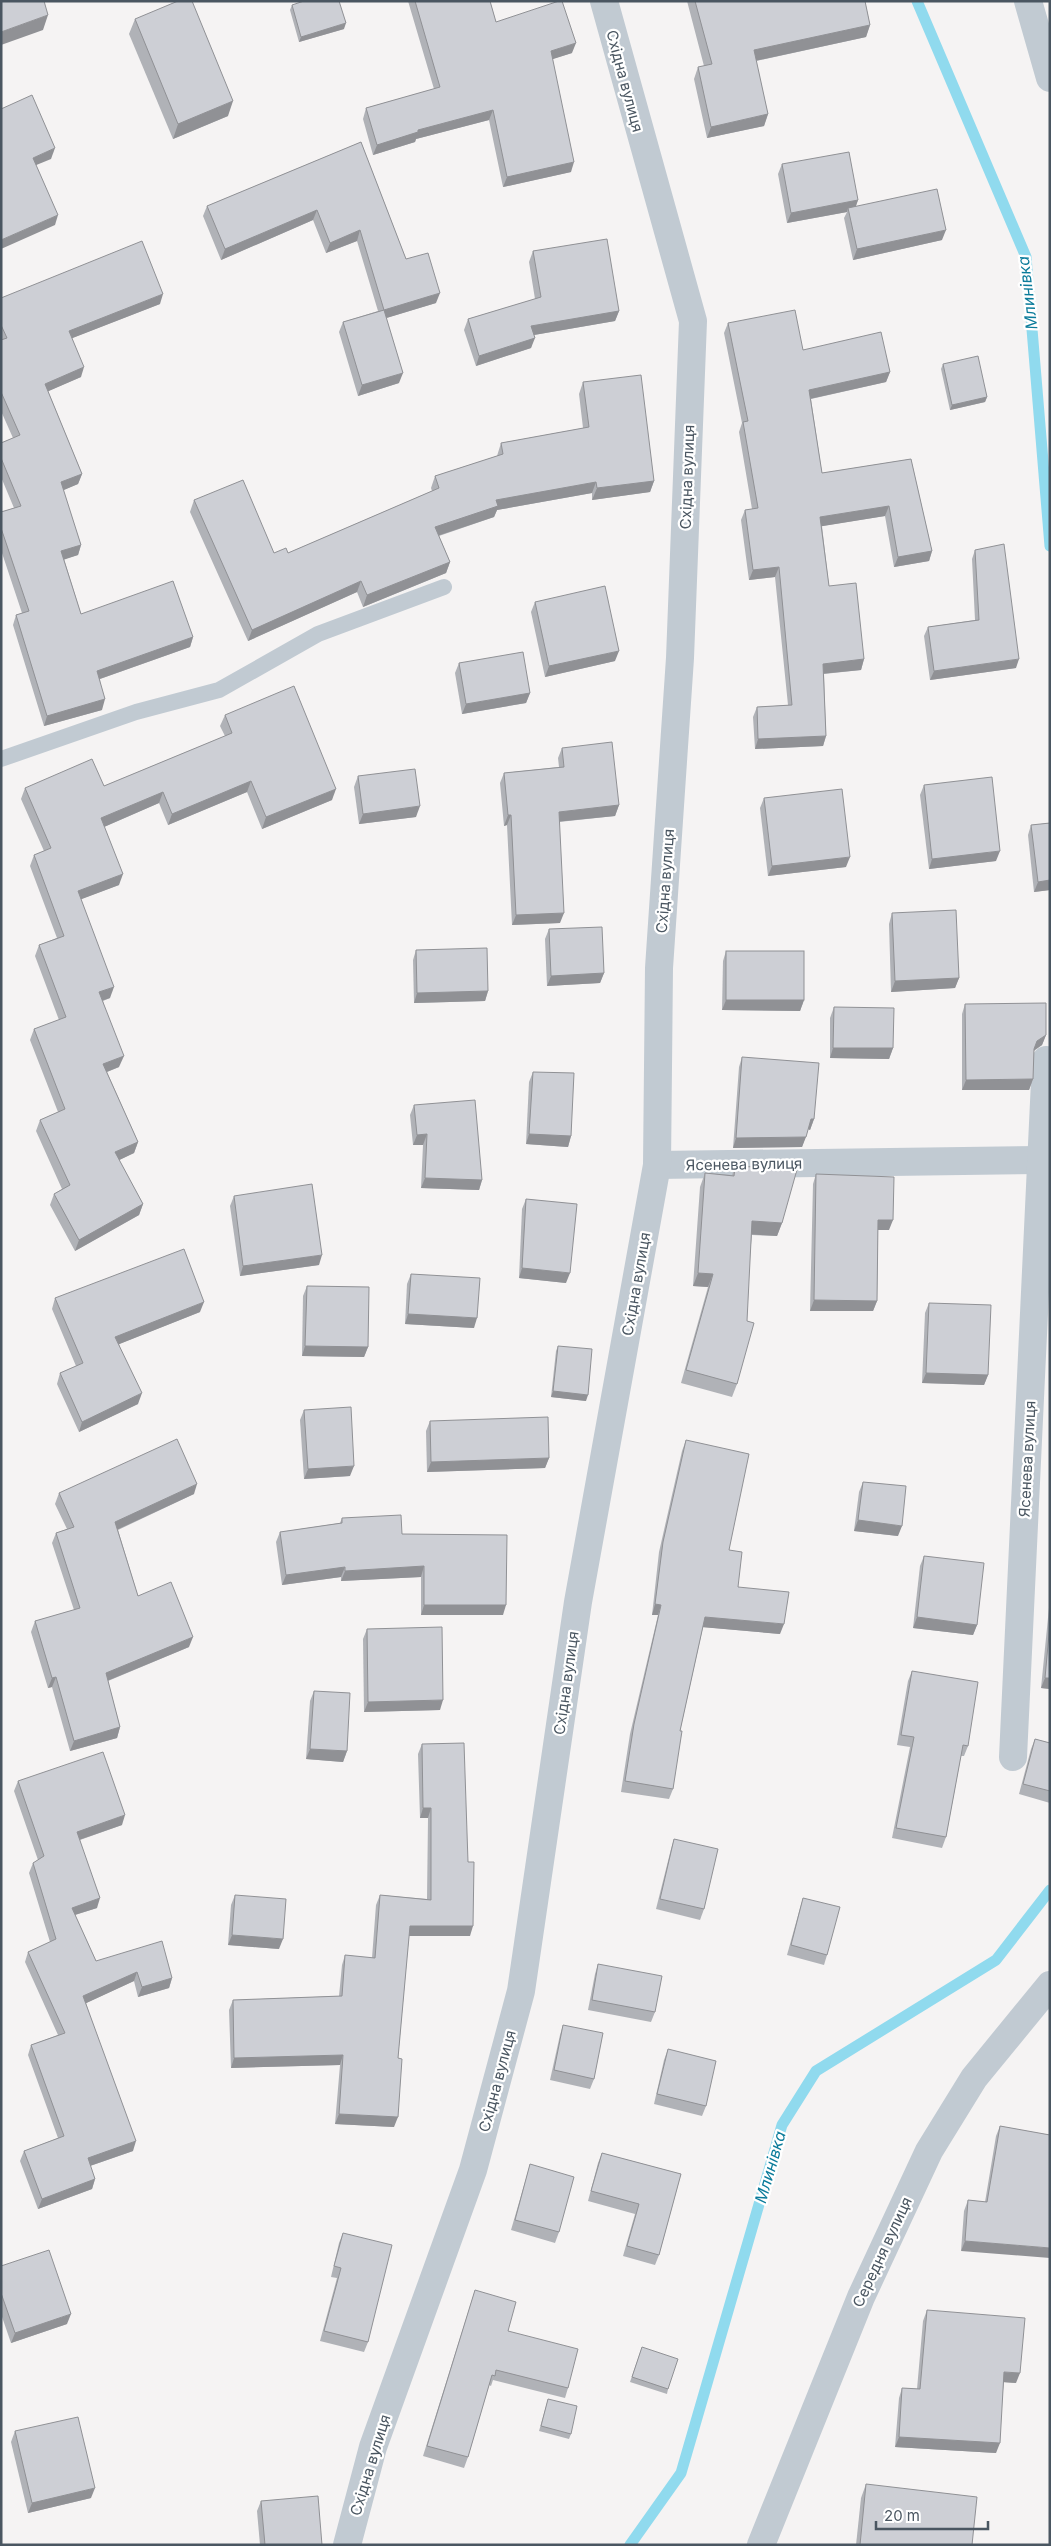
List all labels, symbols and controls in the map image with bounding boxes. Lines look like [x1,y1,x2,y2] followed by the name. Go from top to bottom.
[602,28,648,134] street label: Східна вулиця
[1013,255,1041,331] water label: Млинівка
[676,424,698,530] street label: Східна вулиця
[652,828,678,934] street label: Східна вулиця
[685,1153,803,1175] street label: Ясенева вулиця
[618,1231,654,1337] street label: Східна вулиця
[1014,1400,1040,1518] street label: Ясенева вулиця
[549,1630,583,1736] street label: Східна вулиця
[474,2028,520,2134] street label: Східна вулиця
[750,2128,790,2205] water label: Млинівка
[848,2194,916,2310] street label: Середня вулиця
[346,2412,394,2518] street label: Східна вулиця
[876,2498,988,2530] scale bar
[884,2506,920,2525] text: 20 m

